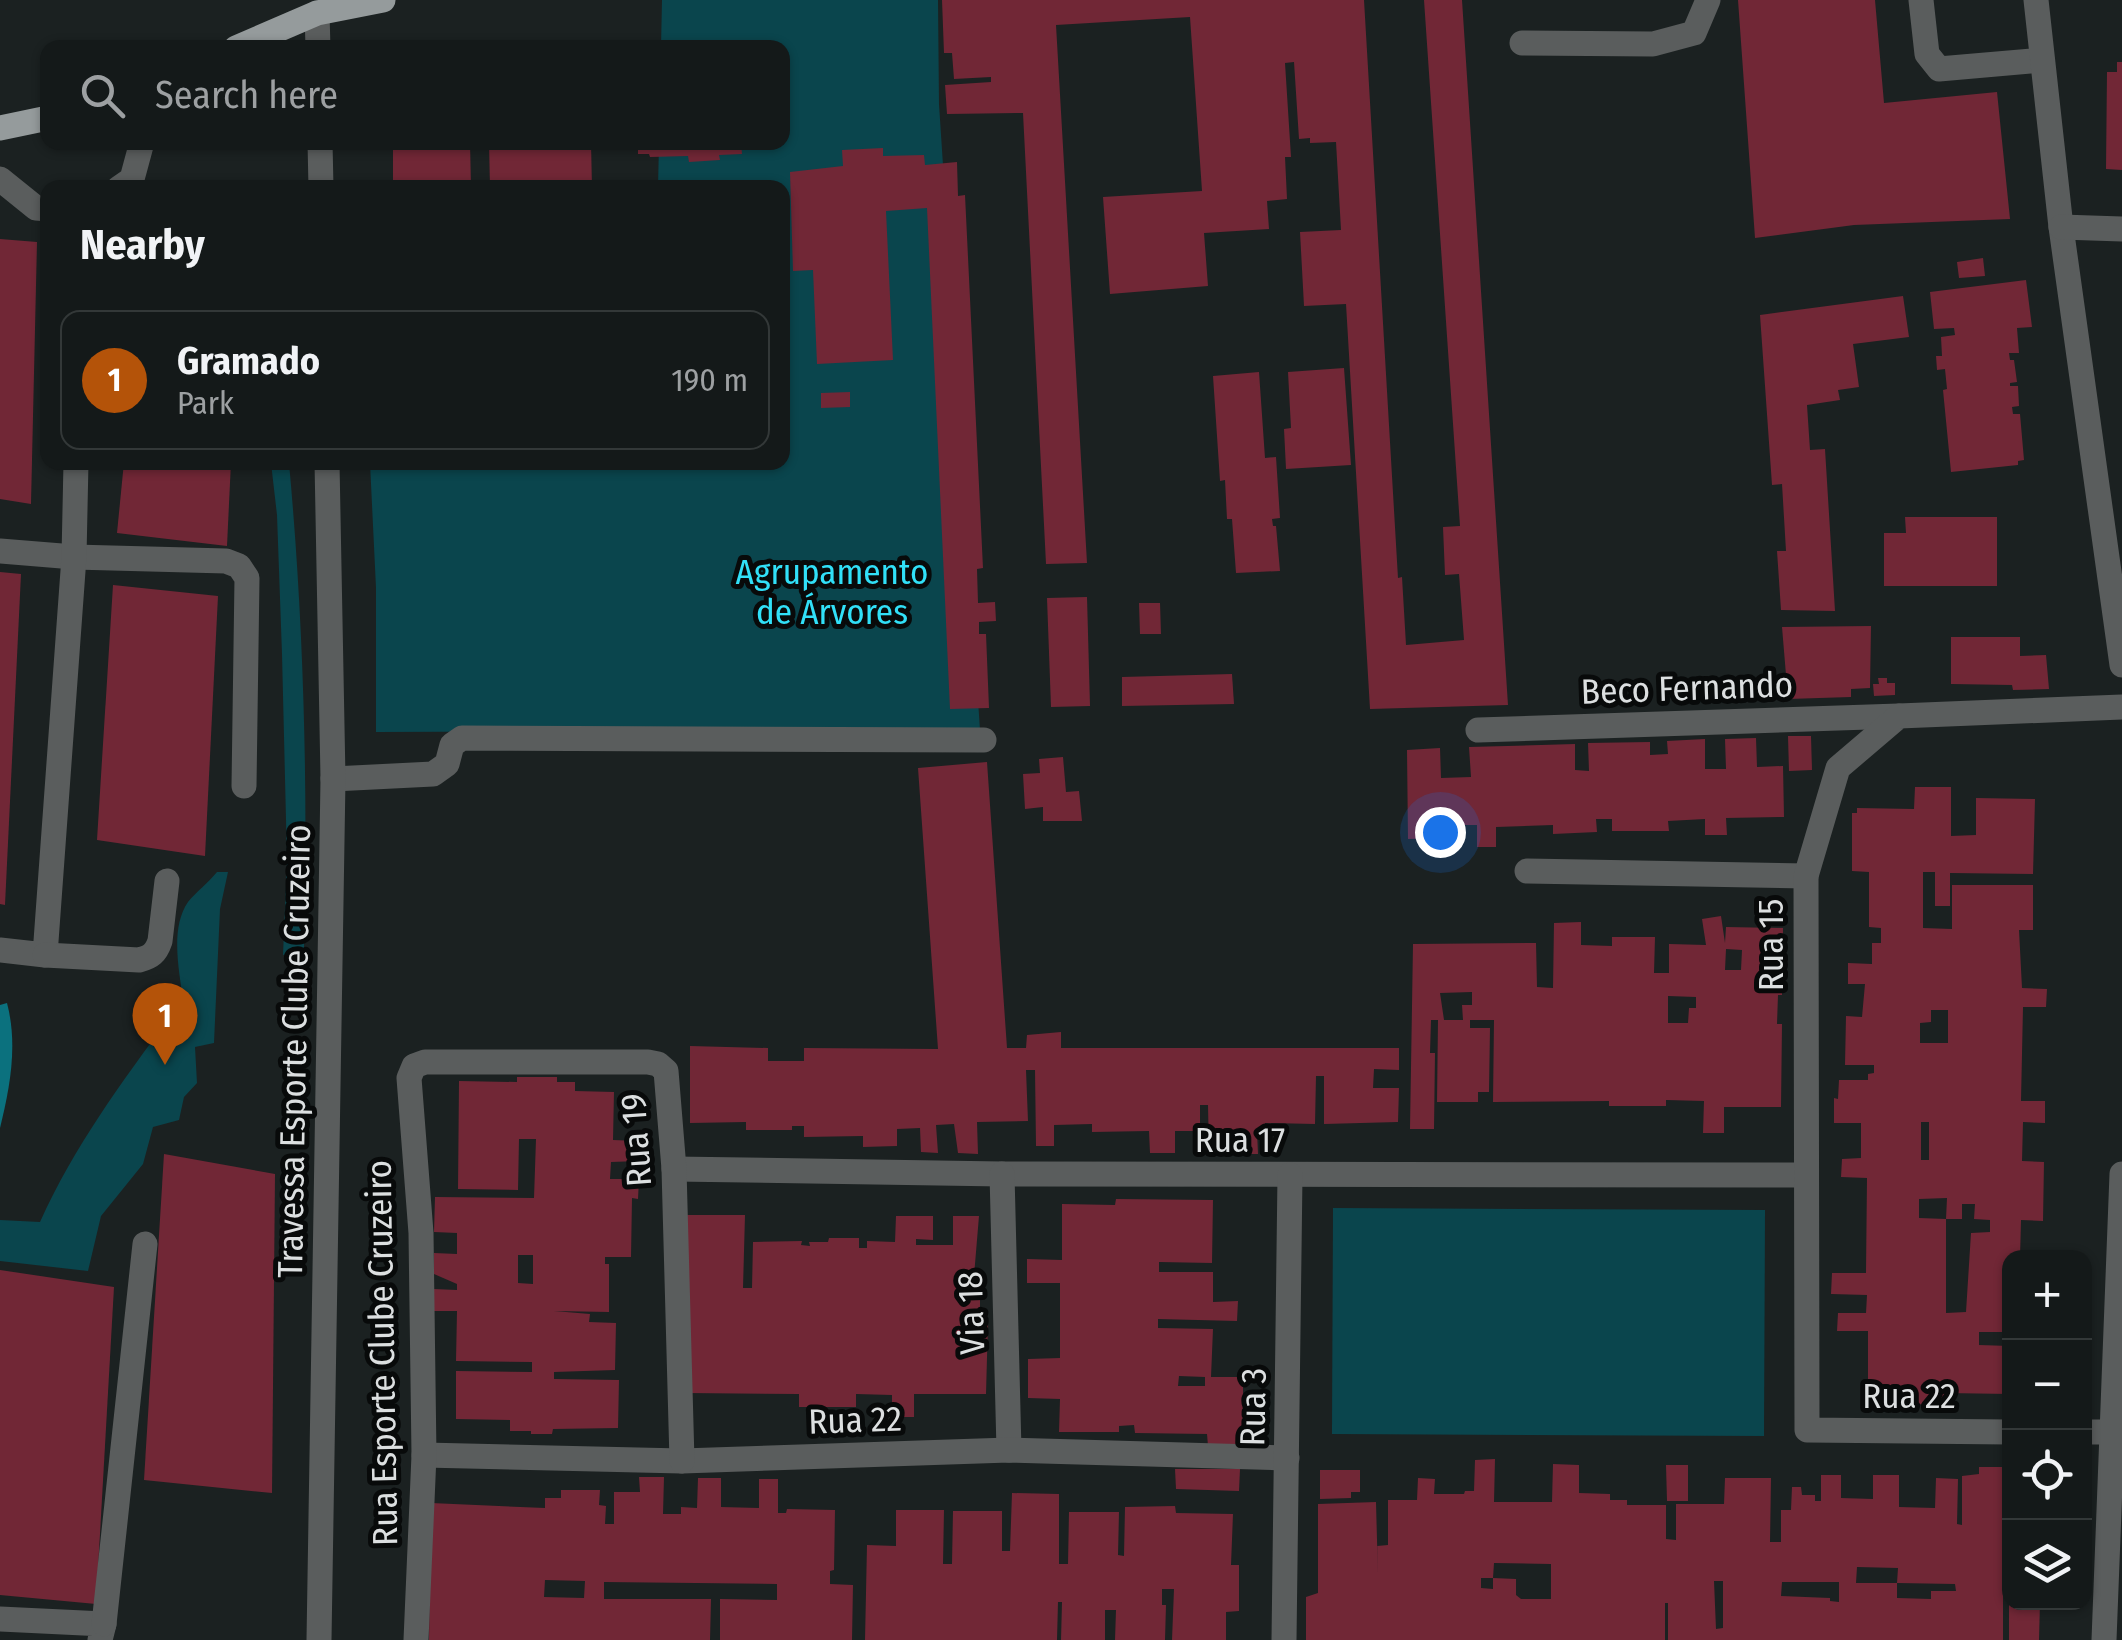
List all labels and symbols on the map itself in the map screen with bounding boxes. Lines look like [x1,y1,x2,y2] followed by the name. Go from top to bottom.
[736,551,928,633] park label: Agrupamento de Árvores
[1580,663,1794,713] street label: Beco Fernando
[1415,807,1466,858] your location
[269,824,319,1278] street label: Travessa Esporte Clube Cruzeiro
[1750,899,1792,991] street label: Rua 15
[132,982,198,1065] pin: 1
[612,1092,660,1188] street label: Rua 19
[1195,1119,1285,1161] street label: Rua 17
[358,1160,406,1546] street label: Rua Esporte Clube Cruzeiro
[949,1271,993,1355] street label: Via 18
[1231,1367,1275,1447] street label: Rua 3
[1862,1375,1956,1417] street label: Rua 22
[807,1397,903,1443] street label: Rua 22

